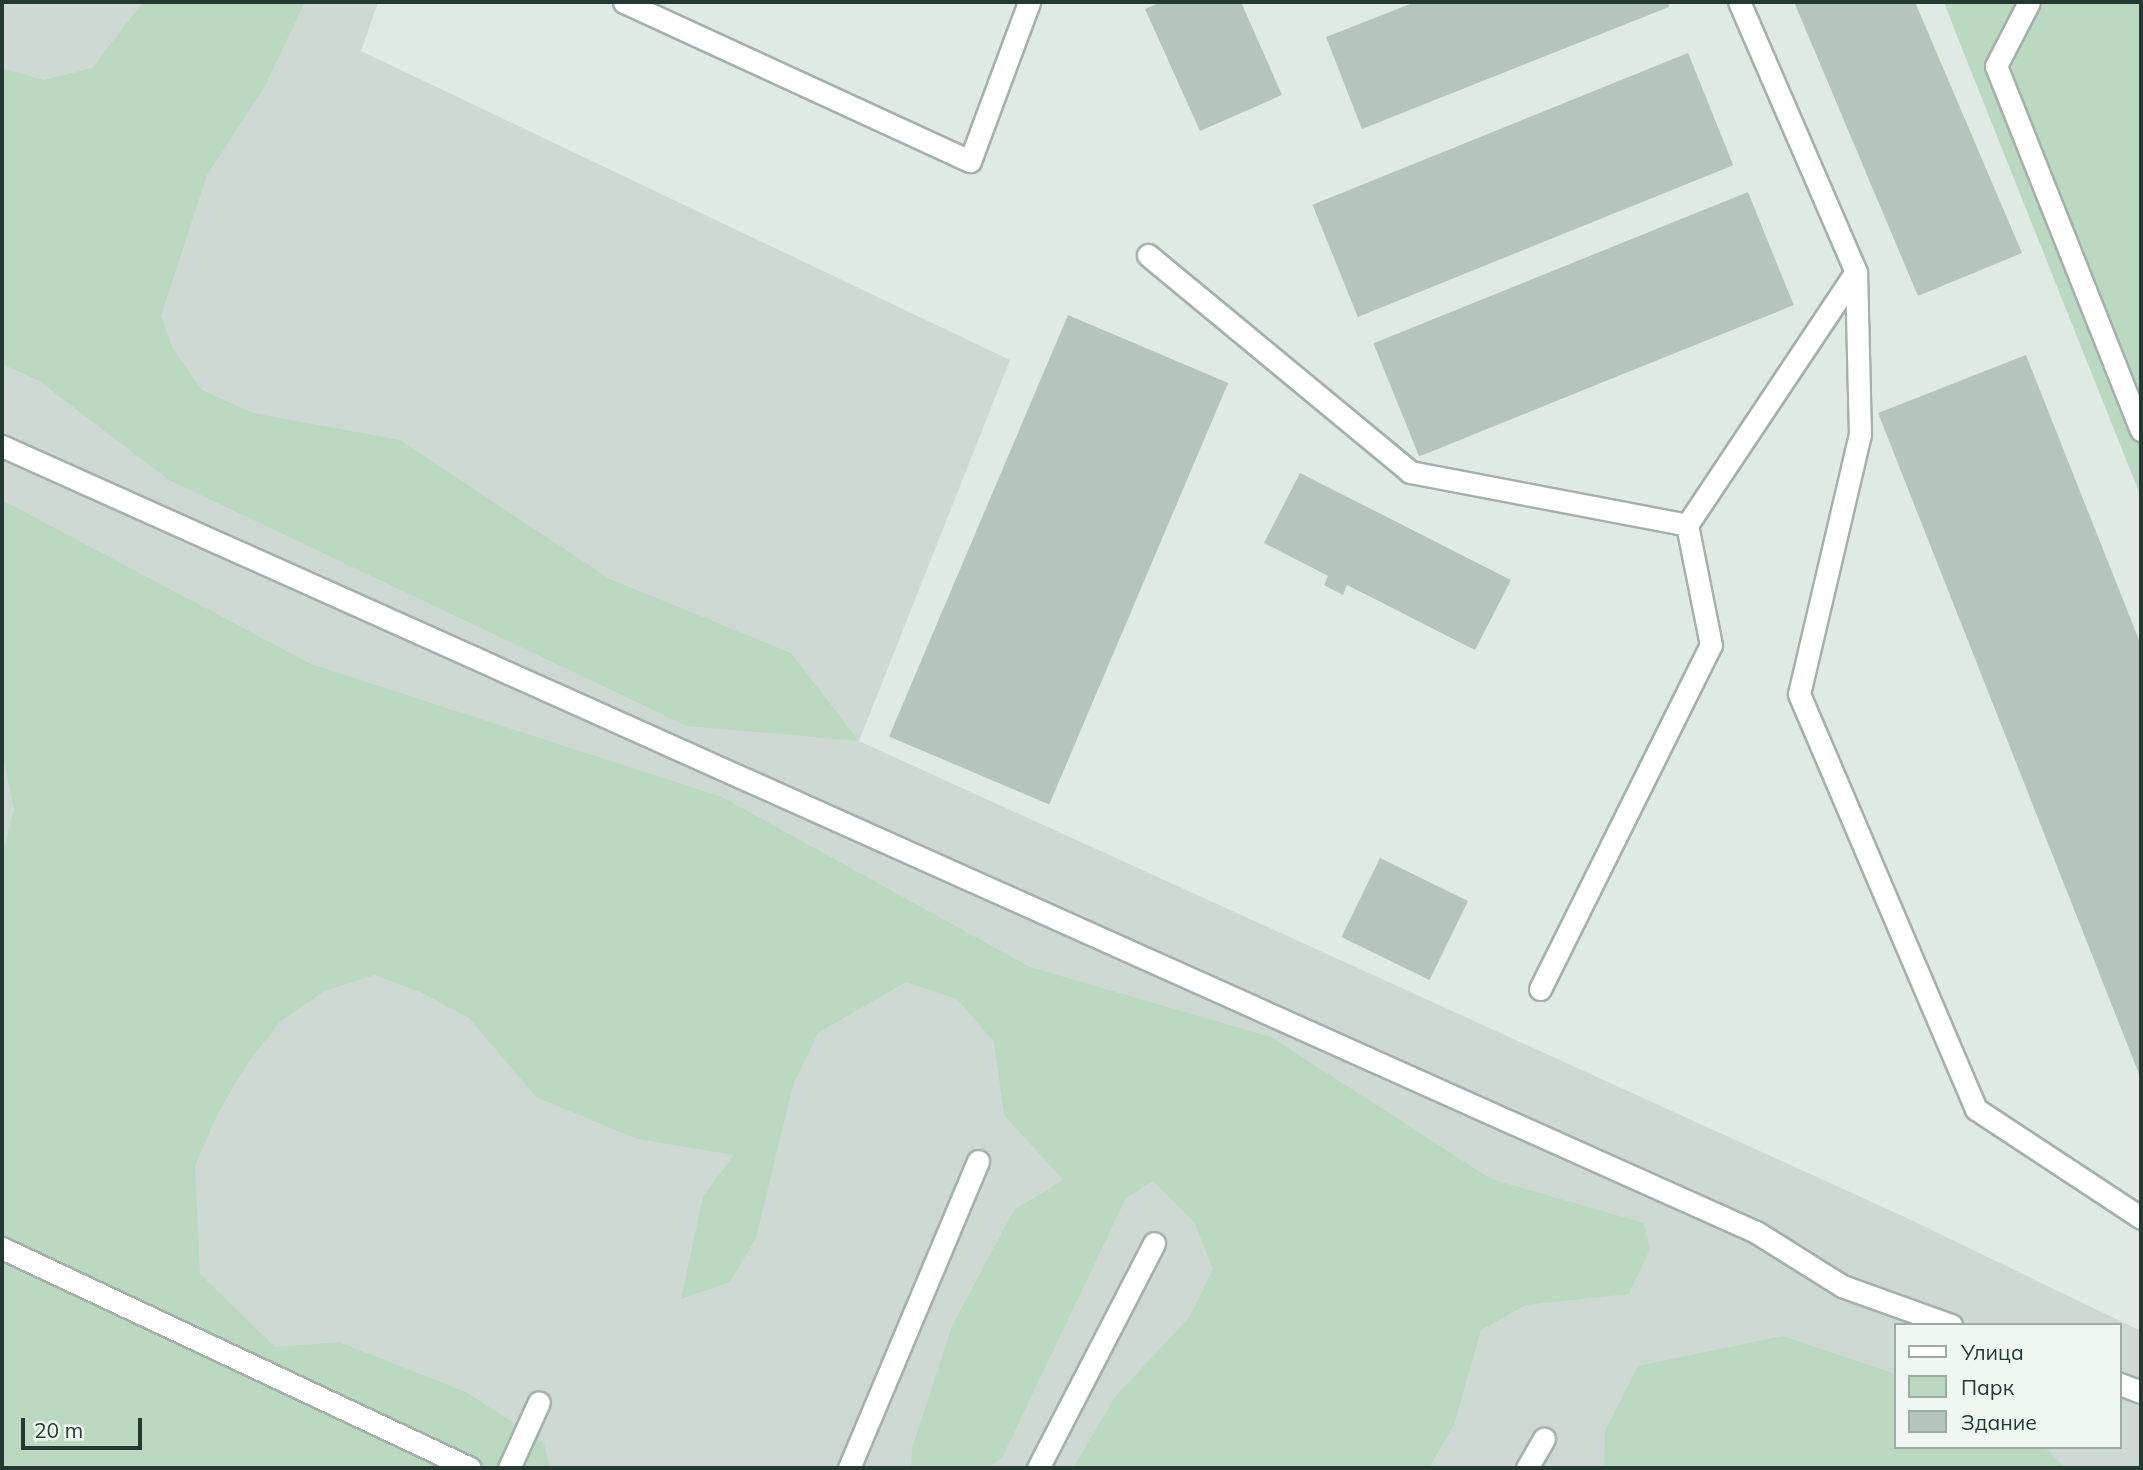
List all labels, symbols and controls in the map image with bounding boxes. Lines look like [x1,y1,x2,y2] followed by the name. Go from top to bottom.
[1895,1323,2122,1449] legend
[1961,1339,2024,1365] text: Улица
[1961,1374,2014,1400] text: Парк
[24,1404,145,1448] scale bar
[1961,1409,2037,1435] text: Здание
[34,1417,83,1443] text: 20 m

